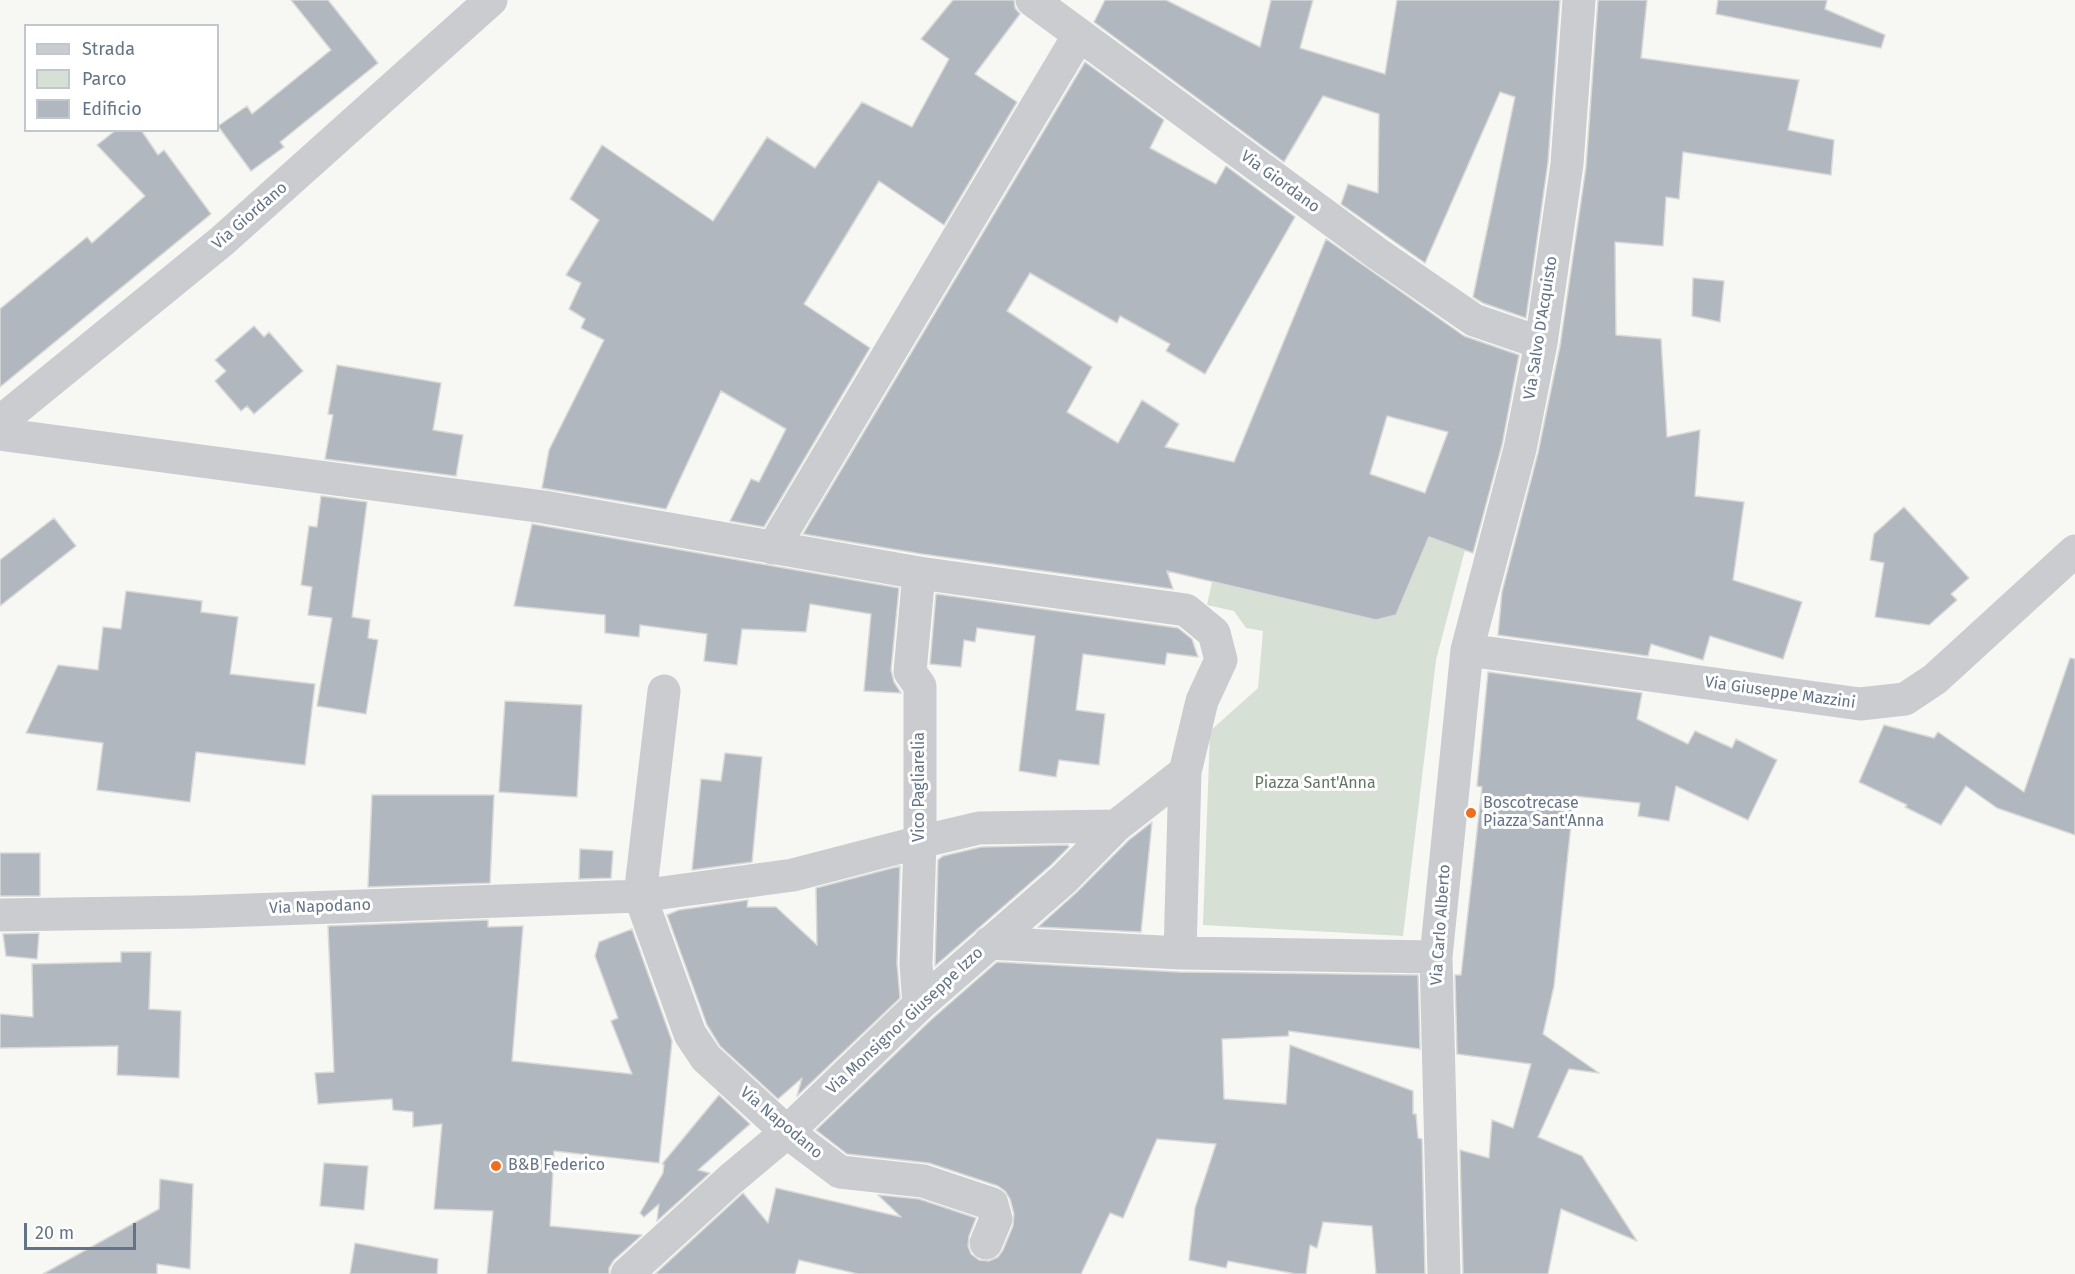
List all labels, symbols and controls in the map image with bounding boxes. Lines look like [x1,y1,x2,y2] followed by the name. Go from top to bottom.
[24,24,219,132] legend
[82,38,135,60] text: Strada
[82,68,126,90] text: Parco
[82,98,142,120] text: Edificio
[1237,147,1323,217] street label: Via Giordano
[209,178,291,254] street label: Via Giordano
[1520,255,1562,401] street label: Via Salvo D'Acquisto
[1703,673,1857,713] street label: Via Giuseppe Mazzini
[910,732,930,842] street label: Vico Pagliarelia
[1254,774,1376,794] park label: Piazza Sant'Anna
[1483,794,1604,832] place label: Boscotrecase Piazza Sant'Anna
[1464,806,1478,820] marker: Boscotrecase Piazza Sant'Anna
[1427,864,1455,986] street label: Via Carlo Alberto
[269,896,371,918] street label: Via Napodano
[823,943,987,1099] street label: Via Monsignor Giuseppe Izzo
[736,1083,826,1163] street label: Via Napodano
[508,1156,605,1176] place label: B&B Federico
[489,1159,503,1173] marker: B&B Federico
[27,1211,140,1249] scale bar
[35,1222,74,1244] text: 20 m

